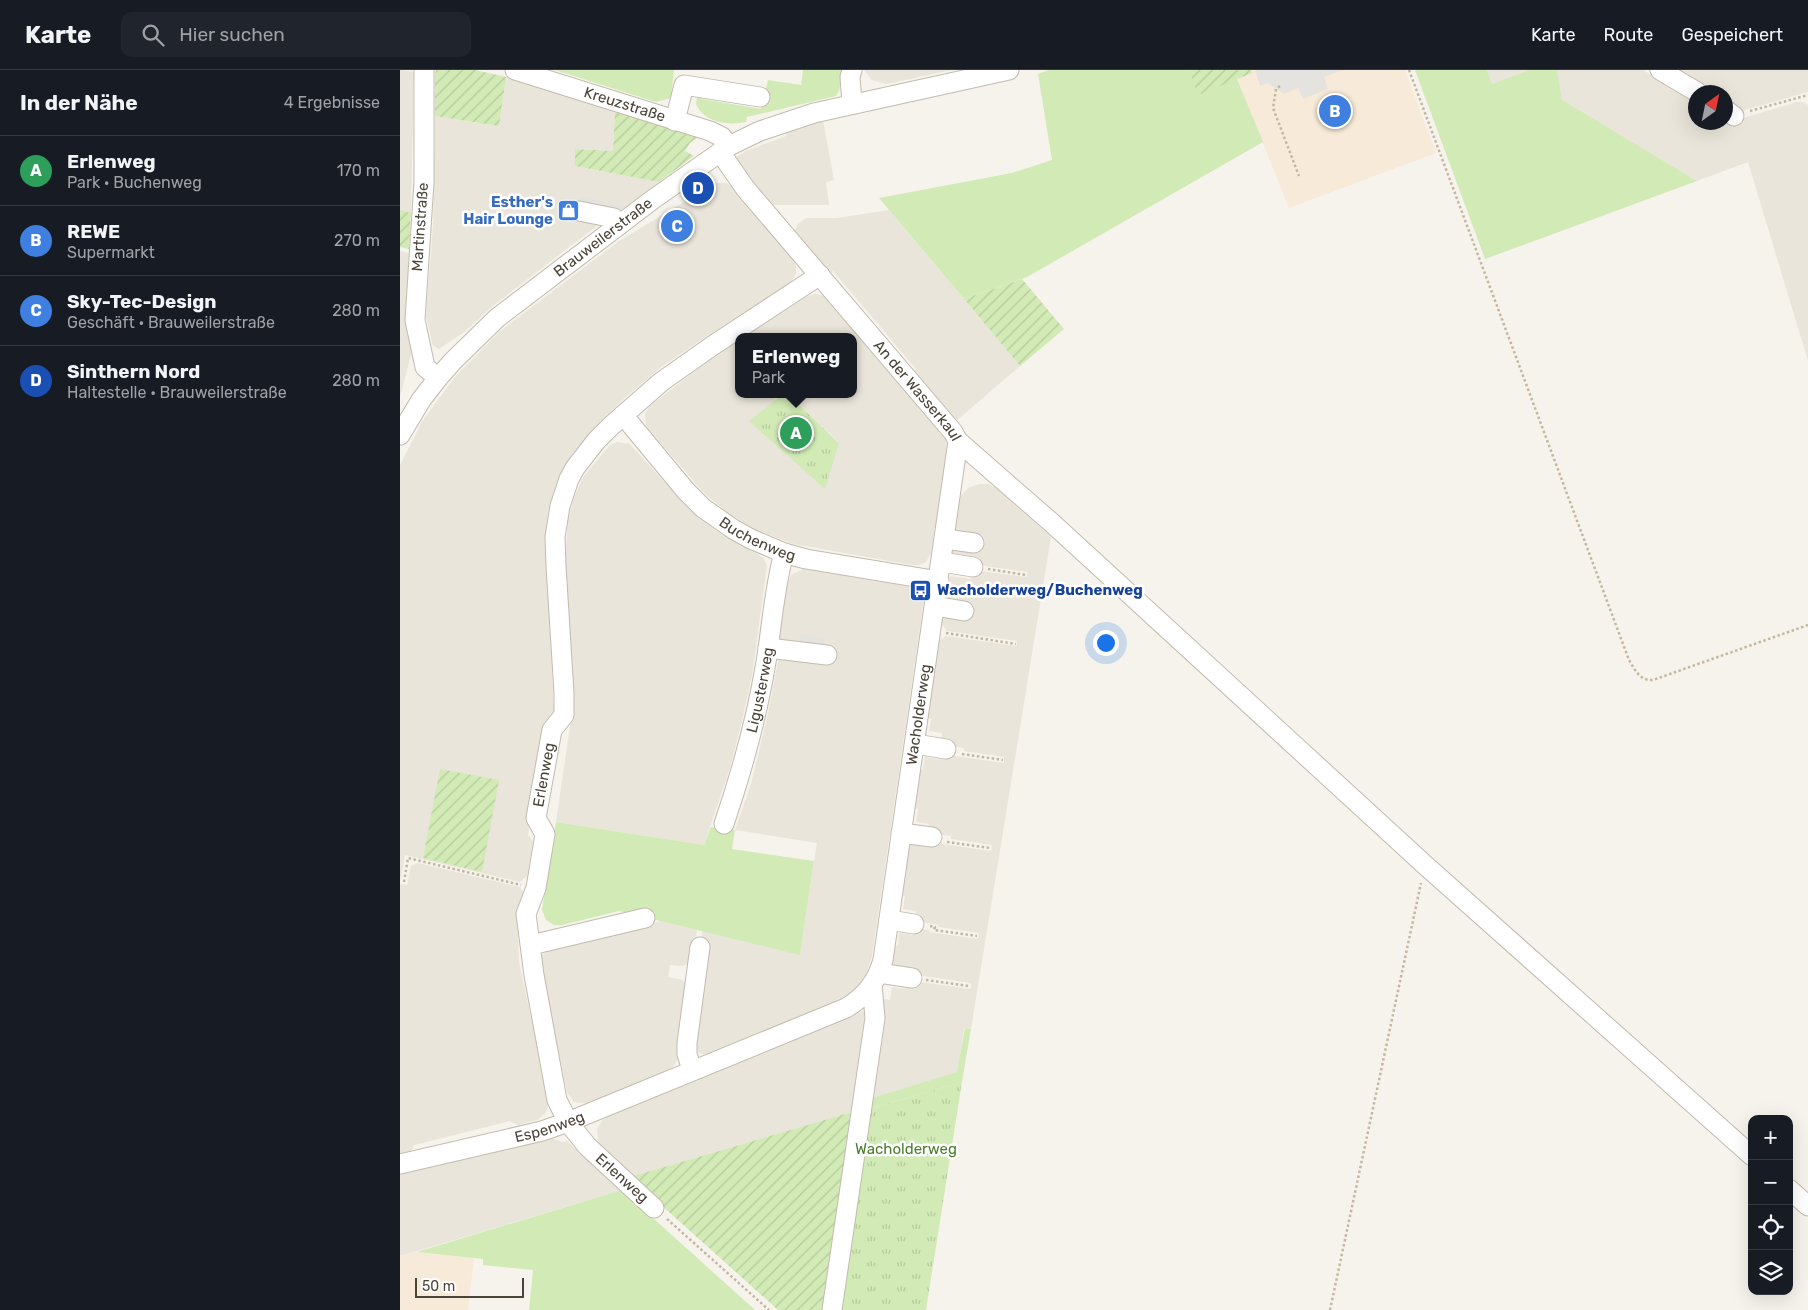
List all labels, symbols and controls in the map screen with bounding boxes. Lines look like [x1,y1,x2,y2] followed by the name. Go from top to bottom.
[121,12,471,57] search box
[25,21,91,49] text: Karte
[139,21,167,49] icon: search
[179,23,285,46] text: Hier suchen
[1531,24,1575,46] text: Karte
[1603,24,1653,46] text: Route
[1681,24,1783,46] text: Gespeichert
[582,83,668,126] street label: Kreuzstraße
[1688,85,1733,130] north arrow
[20,90,138,115] text: In der Nähe
[1319,92,1351,130] pin: B
[284,93,380,112] text: 4 Ergebnisse
[67,150,156,173] text: Erlenweg
[30,161,42,180] text: A
[337,161,380,180] text: 170 m
[682,169,714,207] pin: D
[67,173,202,192] text: Park · Buchenweg
[408,182,432,272] street label: Martinstraße
[463,193,553,228] place label: Esther's Hair Lounge
[550,194,656,281] street label: Brauweilerstraße
[557,199,581,223] shop icon: Esther's Hair Lounge
[661,207,693,245] pin: C
[67,220,120,243] text: REWE
[30,231,42,250] text: B
[334,231,380,250] text: 270 m
[67,243,155,262] text: Supermarkt
[67,290,217,313] text: Sky-Tec-Design
[30,301,42,320] text: C
[332,301,380,320] text: 280 m
[67,313,275,332] text: Geschäft · Brauweilerstraße
[735,333,857,398] popup
[870,336,965,444] street label: An der Wasserkaul
[752,345,840,368] text: Erlenweg
[67,360,200,383] text: Sinthern Nord
[752,368,785,387] text: Park
[30,371,42,390] text: D
[332,371,380,390] text: 280 m
[67,383,287,402] text: Haltestelle · Brauweilerstraße
[780,414,812,452] pin: A
[716,513,798,565] street label: Buchenweg
[909,578,933,602] bus stop icon: Wacholderweg/Buchenweg
[937,581,1143,599] place label: Wacholderweg/Buchenweg
[1093,630,1119,656] your location
[743,646,777,735] street label: Ligusterweg
[902,663,935,766] street label: Wacholderweg
[529,741,559,808] street label: Erlenweg
[513,1107,587,1146] street label: Espenweg
[1748,1115,1793,1295] map controls
[1748,1115,1793,1160] button: +
[855,1140,957,1158] park label: Wacholderweg
[592,1150,652,1206] street label: Erlenweg
[1748,1160,1793,1205] button: −
[1748,1205,1793,1250] button: locate
[1748,1250,1793,1295] button: layers
[415,1275,524,1298] scale bar
[422,1278,455,1295] text: 50 m

